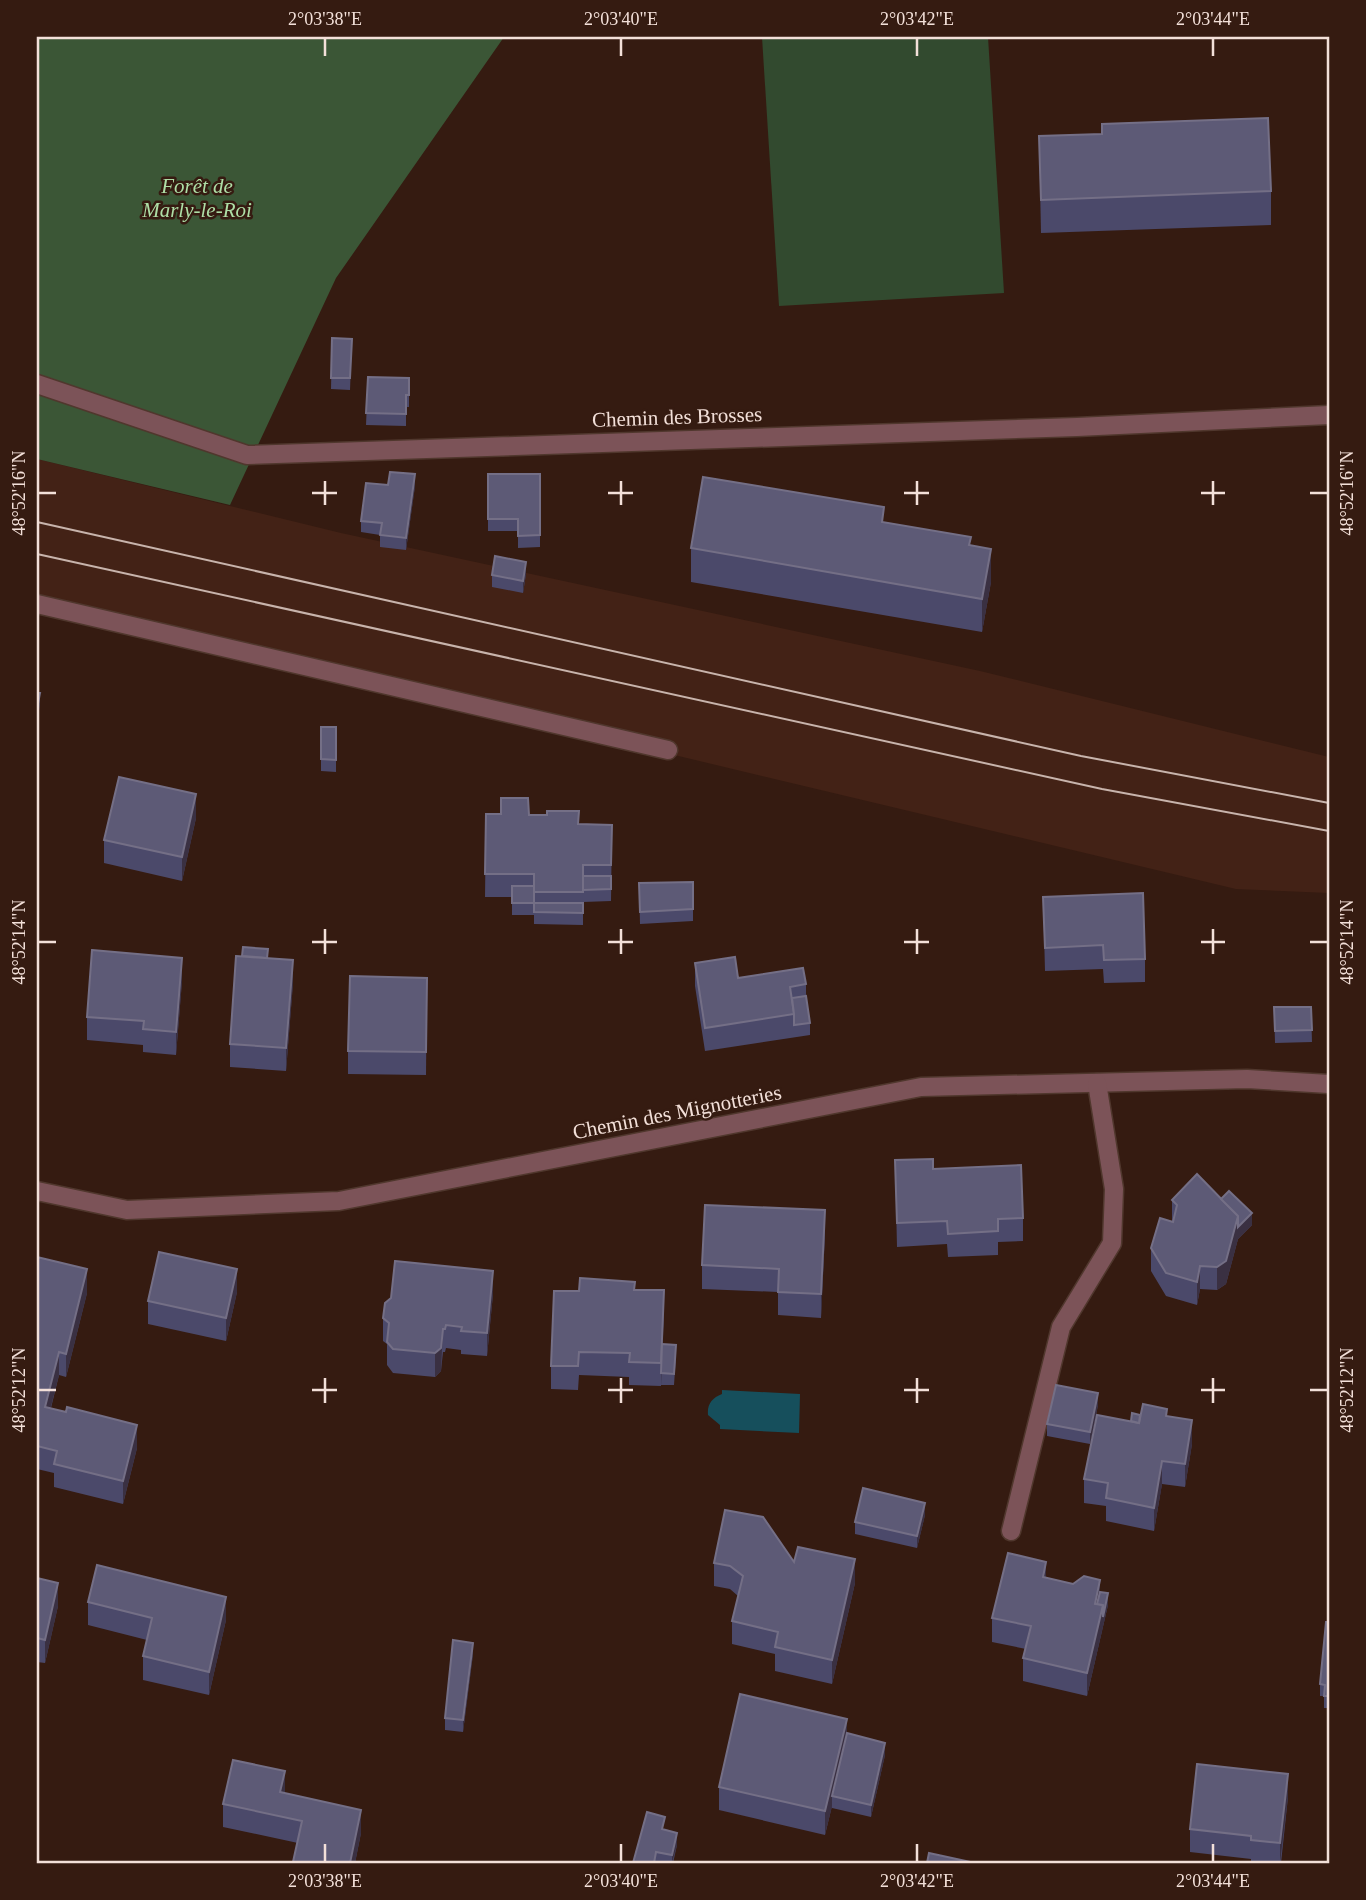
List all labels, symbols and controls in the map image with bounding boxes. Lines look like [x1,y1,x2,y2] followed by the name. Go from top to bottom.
[288,9,362,29] text: 2°03'38"E
[584,9,658,29] text: 2°03'40"E
[880,9,954,29] text: 2°03'42"E
[1176,9,1250,29] text: 2°03'44"E
[141,174,252,222] park label: Forêt de Marly-le-Roi
[591,402,763,432] street label: Chemin des Brosses
[9,451,29,535] text: 48°52'16"N
[1337,451,1357,535] text: 48°52'16"N
[9,900,29,984] text: 48°52'14"N
[1337,900,1357,984] text: 48°52'14"N
[571,1080,783,1144] street label: Chemin des Mignotteries
[9,1348,29,1432] text: 48°52'12"N
[1337,1348,1357,1432] text: 48°52'12"N
[288,1871,362,1891] text: 2°03'38"E
[584,1871,658,1891] text: 2°03'40"E
[880,1871,954,1891] text: 2°03'42"E
[1176,1871,1250,1891] text: 2°03'44"E

